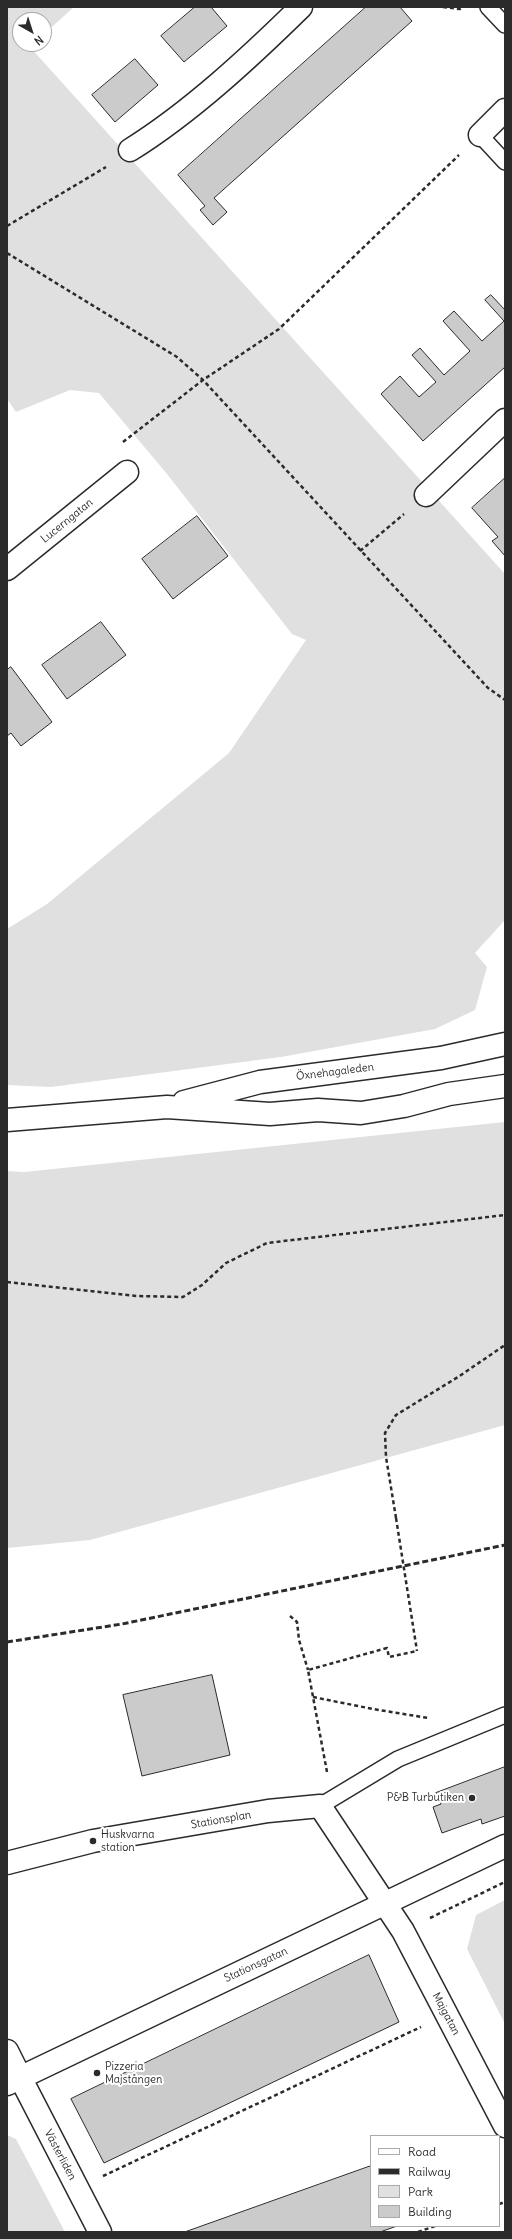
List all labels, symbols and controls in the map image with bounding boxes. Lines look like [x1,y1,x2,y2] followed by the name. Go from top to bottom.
[12,12,52,52] north arrow
[32,33,46,48] text: N
[38,496,96,546] street label: Lucerngatan
[295,1061,375,1083] street label: Öxnehagaleden
[387,1791,464,1805] place label: P&B Turbutiken
[467,1793,477,1803] marker: P&B Turbutiken
[190,1808,252,1832] street label: Stationsplan
[101,1828,155,1854] place label: Huskvarna station
[88,1836,98,1846] marker: Huskvarna station
[222,1945,290,1985] street label: Stationsgatan
[429,1990,463,2038] street label: Majgatan
[105,2060,162,2086] place label: Pizzeria Majstången
[92,2068,102,2078] marker: Pizzeria Majstången
[41,2127,79,2183] street label: Västerliden
[370,2135,500,2227] legend
[408,2144,436,2159] text: Road
[408,2164,451,2179] text: Railway
[408,2184,433,2199] text: Park
[408,2204,452,2219] text: Building

